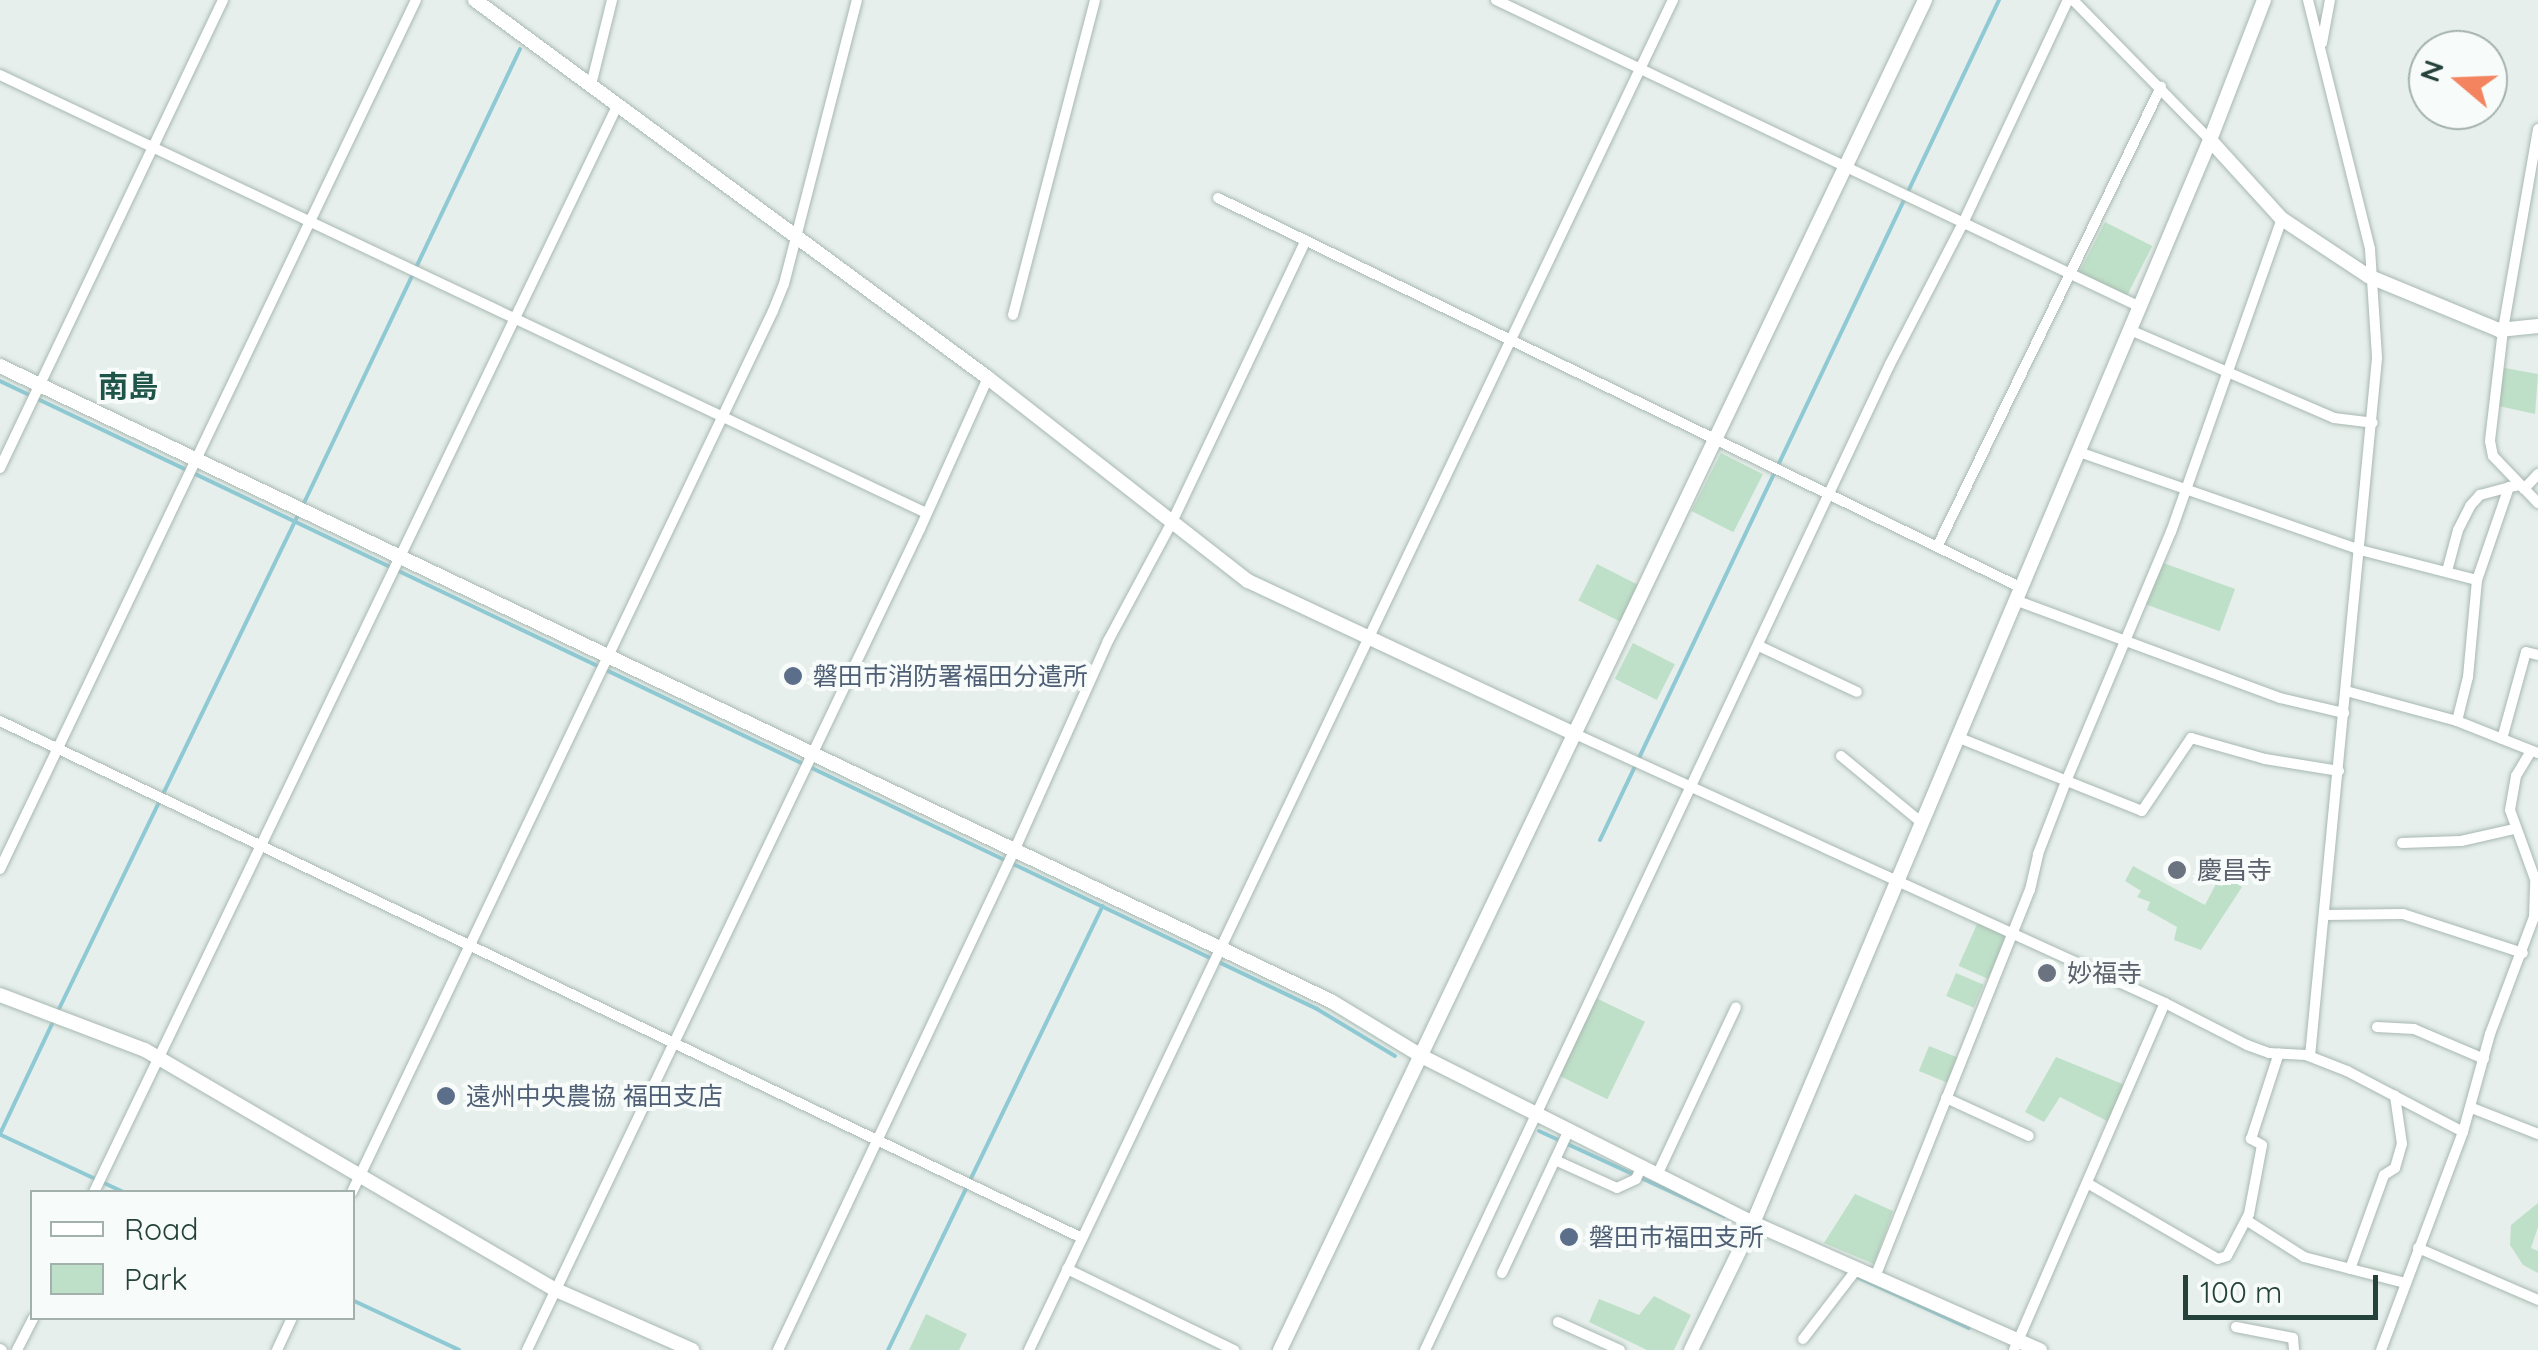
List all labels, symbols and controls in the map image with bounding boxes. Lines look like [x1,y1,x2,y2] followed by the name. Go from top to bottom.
[2408,30,2508,130] north arrow
[2411,55,2451,86] text: N
[98,368,158,404] district label: 南島
[813,661,1088,691] place label: 磐田市消防署福田分遣所
[782,665,804,687] marker: 磐田市消防署福田分遣所
[2197,855,2272,885] place label: 慶昌寺
[2166,859,2188,881] marker: 慶昌寺
[2067,958,2142,988] place label: 妙福寺
[2036,962,2058,984] marker: 妙福寺
[466,1081,723,1111] place label: 遠州中央農協 福田支店
[435,1085,457,1107] marker: 遠州中央農協 福田支店
[30,1190,355,1320] legend
[124,1210,198,1248] text: Road
[1589,1222,1764,1252] place label: 磐田市福田支所
[1558,1226,1580,1248] marker: 磐田市福田支所
[2188,1255,2383,1317] scale bar
[124,1260,188,1298] text: Park
[2200,1273,2282,1311] text: 100 m

